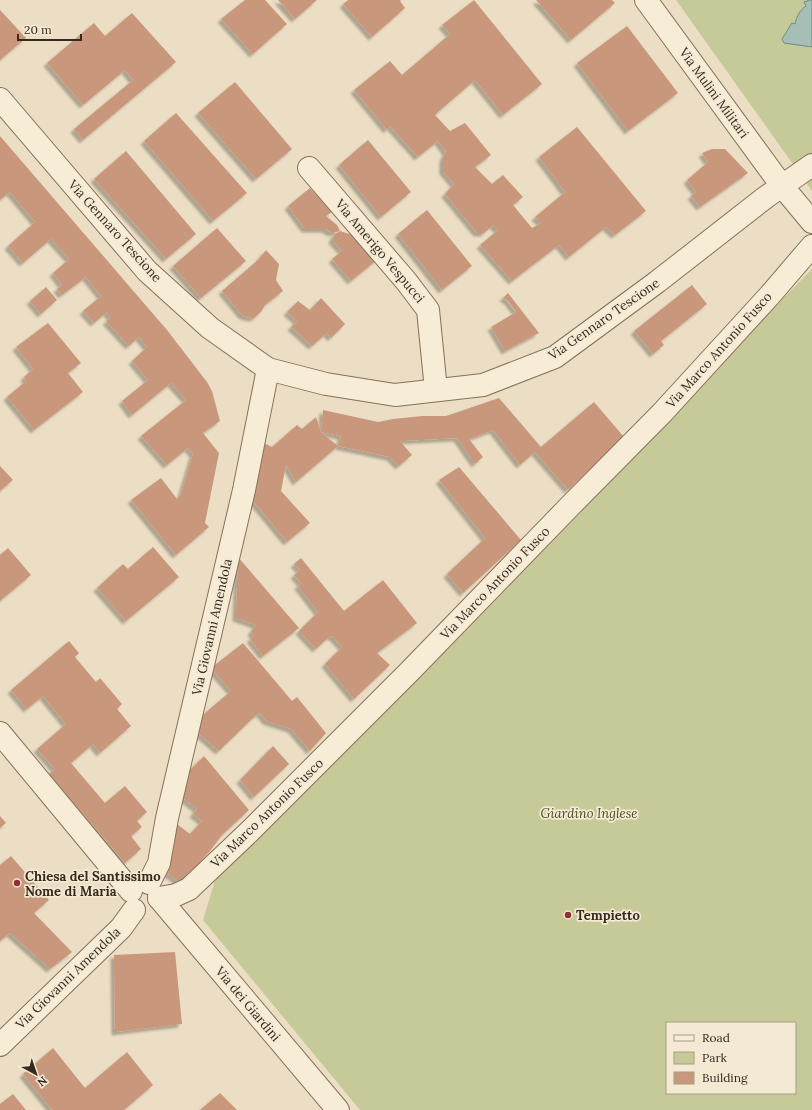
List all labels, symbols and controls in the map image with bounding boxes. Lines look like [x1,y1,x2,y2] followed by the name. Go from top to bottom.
[18,16,81,42] scale bar
[24,22,52,37] text: 20 m
[675,44,753,142] street label: Via Mulini Militari
[64,176,165,286] street label: Via Gennaro Tescione
[331,195,429,307] street label: Via Amerigo Vespucci
[544,274,663,364] street label: Via Gennaro Tescione
[662,288,776,412] street label: Via Marco Antonio Fusco
[436,523,554,644] street label: Via Marco Antonio Fusco
[188,557,236,698] street label: Via Giovanni Amendola
[206,754,327,872] street label: Via Marco Antonio Fusco
[540,805,638,822] park label: Giardino Inglese
[25,868,161,900] place label: Chiesa del Santissimo Nome di Maria
[12,878,22,888] marker: Chiesa del Santissimo Nome di Maria
[576,907,640,924] place label: Tempietto
[563,910,573,920] marker: Tempietto
[11,923,124,1033] street label: Via Giovanni Amendola
[211,962,285,1045] street label: Via dei Giardini
[666,1022,796,1094] legend
[702,1030,730,1045] text: Road
[702,1050,728,1065] text: Park
[16,1054,56,1094] north arrow
[702,1070,748,1085] text: Building
[34,1074,50,1090] text: N

